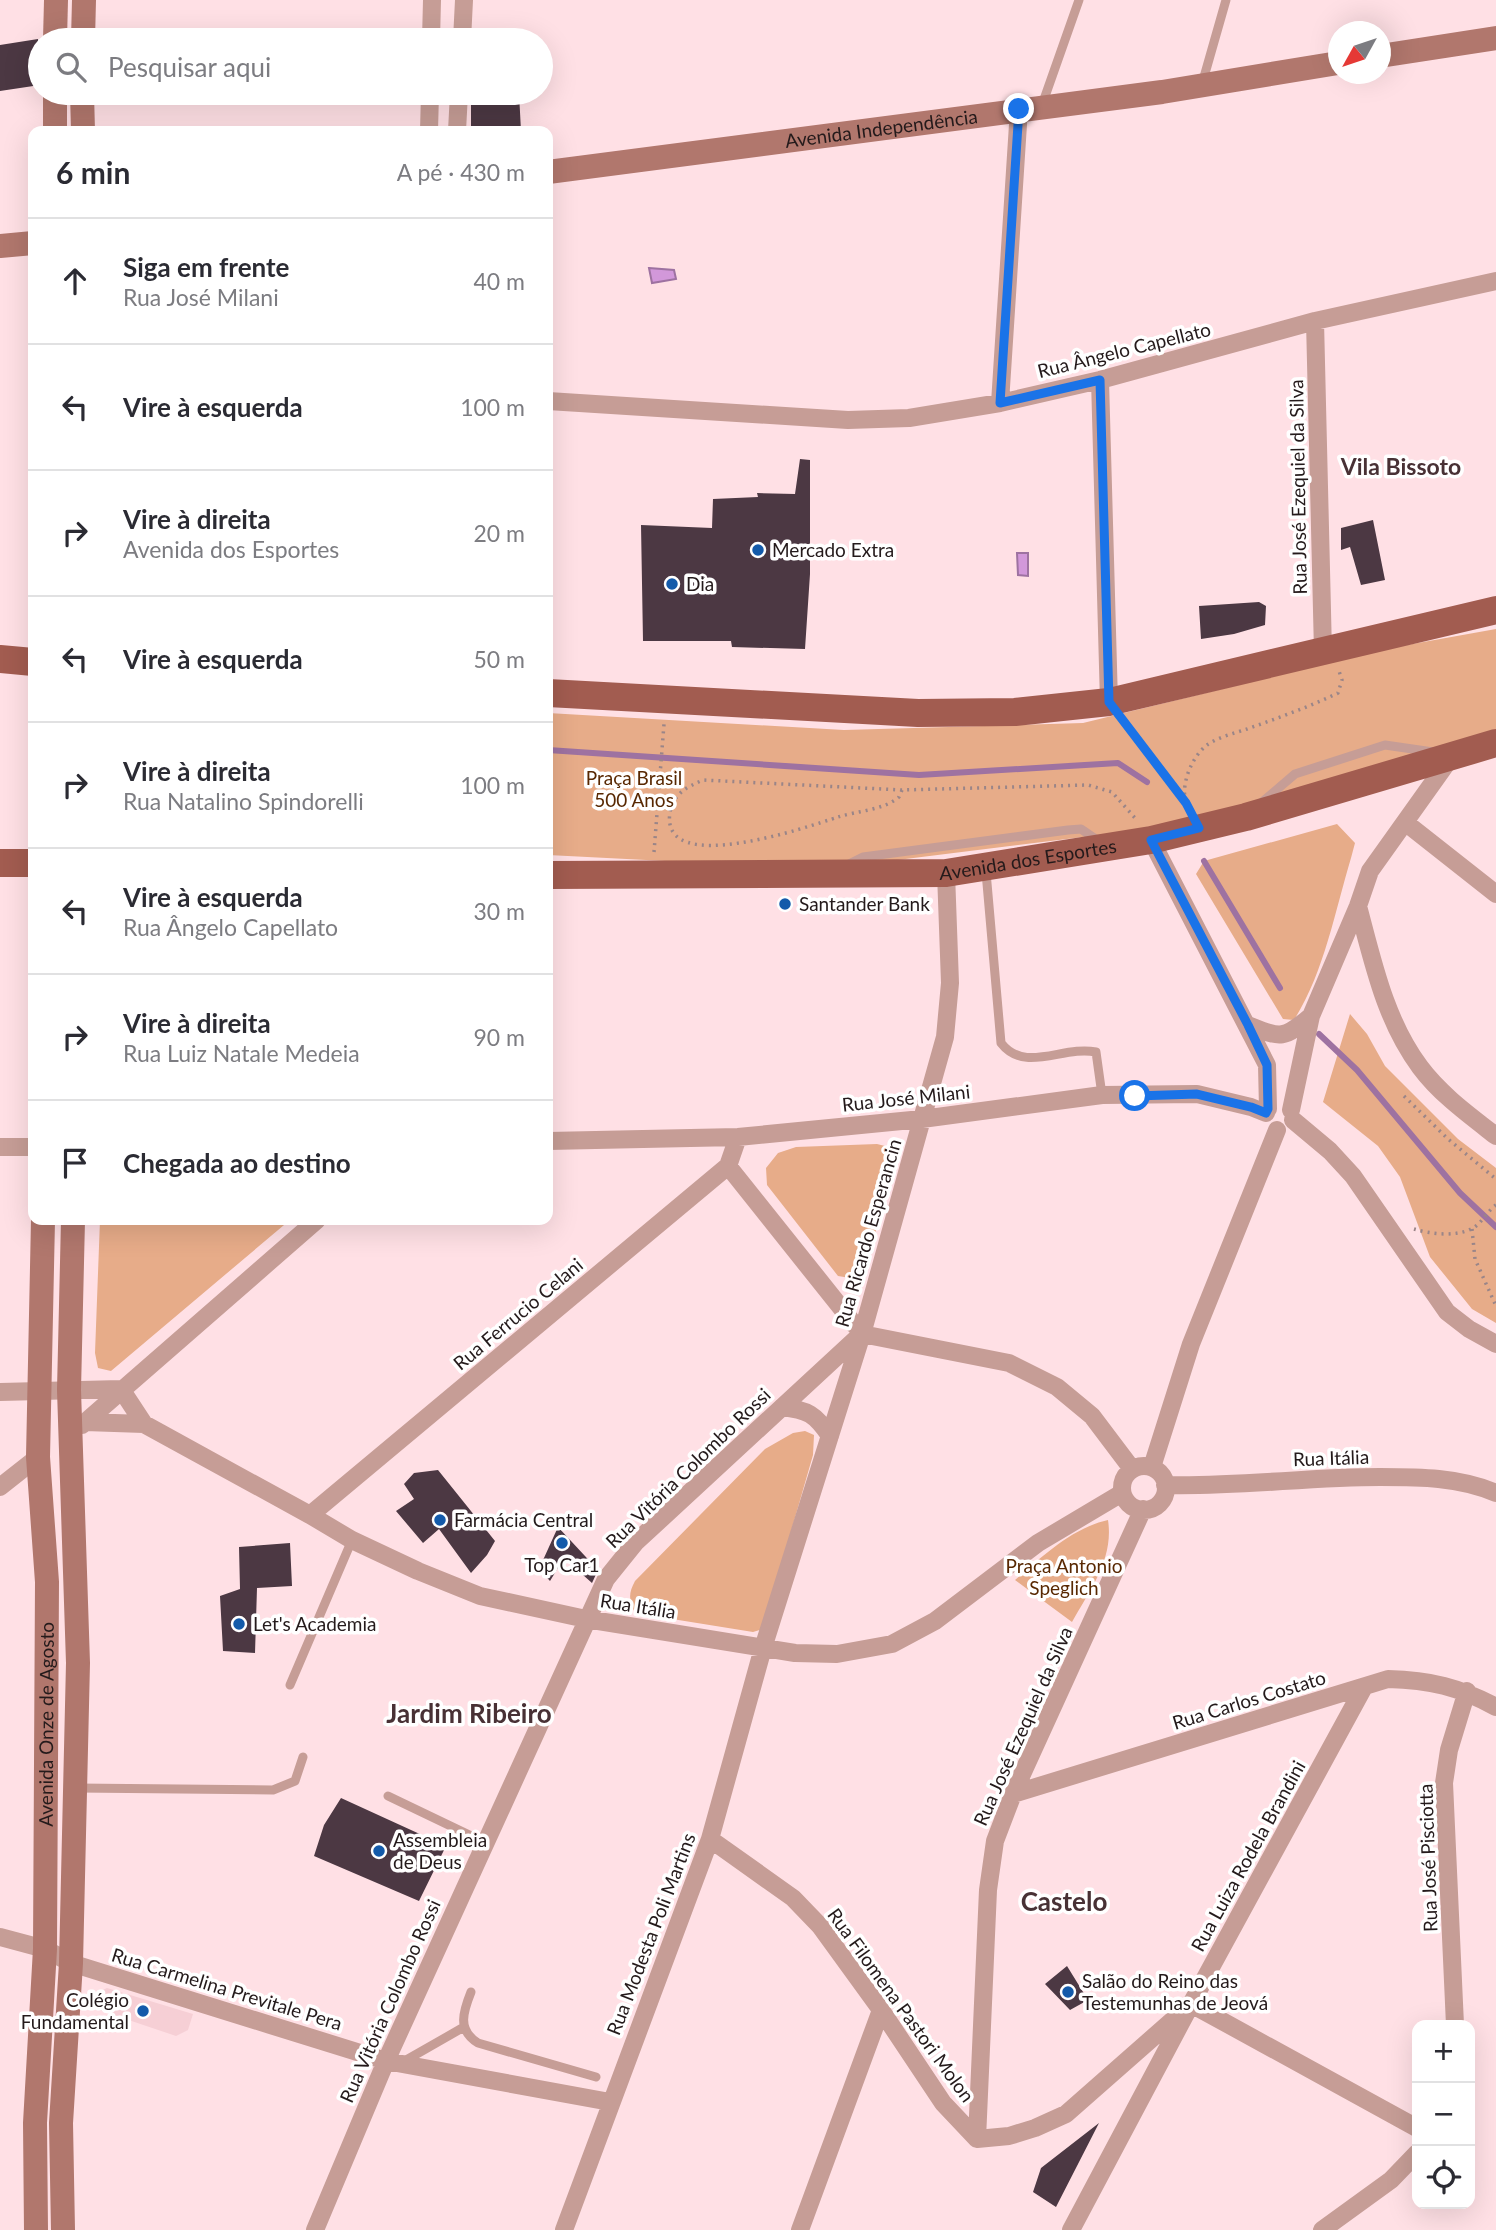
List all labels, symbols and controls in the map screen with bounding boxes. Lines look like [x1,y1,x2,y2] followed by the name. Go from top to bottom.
[1328,21,1391,84] north arrow
[28,28,553,105] search box
[52,48,90,86] icon: search
[108,51,271,83] text: Pesquisar aqui
[1003,93,1034,124] route end
[783,104,979,152] street label: Avenida Independência
[56,154,130,190] text: 6 min
[397,158,525,186] text: A pé · 430 m
[123,251,290,283] text: Siga em frente
[56,262,94,300] icon: ahead
[474,267,525,295] text: 40 m
[123,283,279,311] text: Rua José Milani
[1035,317,1213,382] street label: Rua Ângelo Capellato
[1284,379,1311,595] street label: Rua José Ezequiel da Silva
[56,388,94,426] icon: left
[123,391,303,423] text: Vire à esquerda
[460,393,525,421] text: 100 m
[1340,452,1461,480] district label: Vila Bissoto
[123,503,271,535] text: Vire à direita
[56,514,94,552] icon: right
[474,519,525,547] text: 20 m
[123,535,339,563] text: Avenida dos Esportes
[772,538,894,561] place label: Mercado Extra
[750,542,766,558] marker: Mercado Extra
[686,572,714,595] place label: Dia
[664,576,680,592] marker: Dia
[56,640,94,678] icon: left
[123,643,303,675] text: Vire à esquerda
[474,645,525,673] text: 50 m
[123,755,271,787] text: Vire à direita
[56,766,94,804] icon: right
[586,766,682,811] park label: Praça Brasil 500 Anos
[460,771,525,799] text: 100 m
[123,787,364,815] text: Rua Natalino Spindorelli
[940,834,1118,884] street label: Avenida dos Esportes
[123,881,303,913] text: Vire à esquerda
[56,892,94,930] icon: left
[799,892,930,915] place label: Santander Bank
[777,896,793,912] marker: Santander Bank
[474,897,525,925] text: 30 m
[123,913,338,941] text: Rua Ângelo Capellato
[123,1007,271,1039] text: Vire à direita
[56,1018,94,1056] icon: right
[474,1023,525,1051] text: 90 m
[123,1039,360,1067] text: Rua Luiz Natale Medeia
[841,1079,971,1116] street label: Rua José Milani
[1119,1080,1150,1111] route start
[830,1136,905,1330] street label: Rua Ricardo Esperancin
[56,1144,94,1182] icon: arrive
[123,1147,351,1179] text: Chegada ao destino
[448,1253,587,1374] street label: Rua Ferrucio Celani
[601,1383,775,1552] street label: Rua Vitória Colombo Rossi
[1293,1445,1369,1470] street label: Rua Itália
[454,1508,593,1531] place label: Farmácia Central
[432,1512,448,1528] marker: Farmácia Central
[554,1535,570,1551] marker: Top Car1
[524,1553,600,1576] place label: Top Car1
[1006,1554,1122,1599] park label: Praça Antonio Speglich
[599,1588,678,1623] street label: Rua Itália
[253,1612,376,1635] place label: Let's Academia
[231,1616,247,1632] marker: Let's Academia
[34,1622,58,1827] street label: Avenida Onze de Agosto
[968,1623,1077,1829] street label: Rua José Ezequiel da Silva
[1169,1665,1328,1734] street label: Rua Carlos Costato
[386,1697,552,1729] district label: Jardim Ribeiro
[1186,1756,1310,1955] street label: Rua Luiza Rodela Brandini
[1413,1784,1442,1932] street label: Rua José Pisciotta
[393,1828,487,1873] place label: Assembleia de Deus
[601,1830,700,2038] street label: Rua Modesta Poli Martins
[371,1843,387,1859] marker: Assembleia de Deus
[1021,1885,1107,1917] district label: Castelo
[334,1896,445,2106] street label: Rua Vitória Colombo Rossi
[823,1903,980,2106] street label: Rua Filomena Pastori Molon
[109,1942,345,2035] street label: Rua Carmelina Previtale Pera
[1082,1969,1268,2014] place label: Salão do Reino das Testemunhas de Jeová
[1060,1984,1076,2000] marker: Salão do Reino das Testemunhas de Jeová
[21,1988,129,2033] place label: Colégio Fundamental
[135,2003,151,2019] marker: Colégio Fundamental
[1412,2020,1475,2209] map controls
[1412,2020,1475,2083] button: +
[1412,2083,1475,2146] button: −
[1412,2146,1475,2209] button: locate

